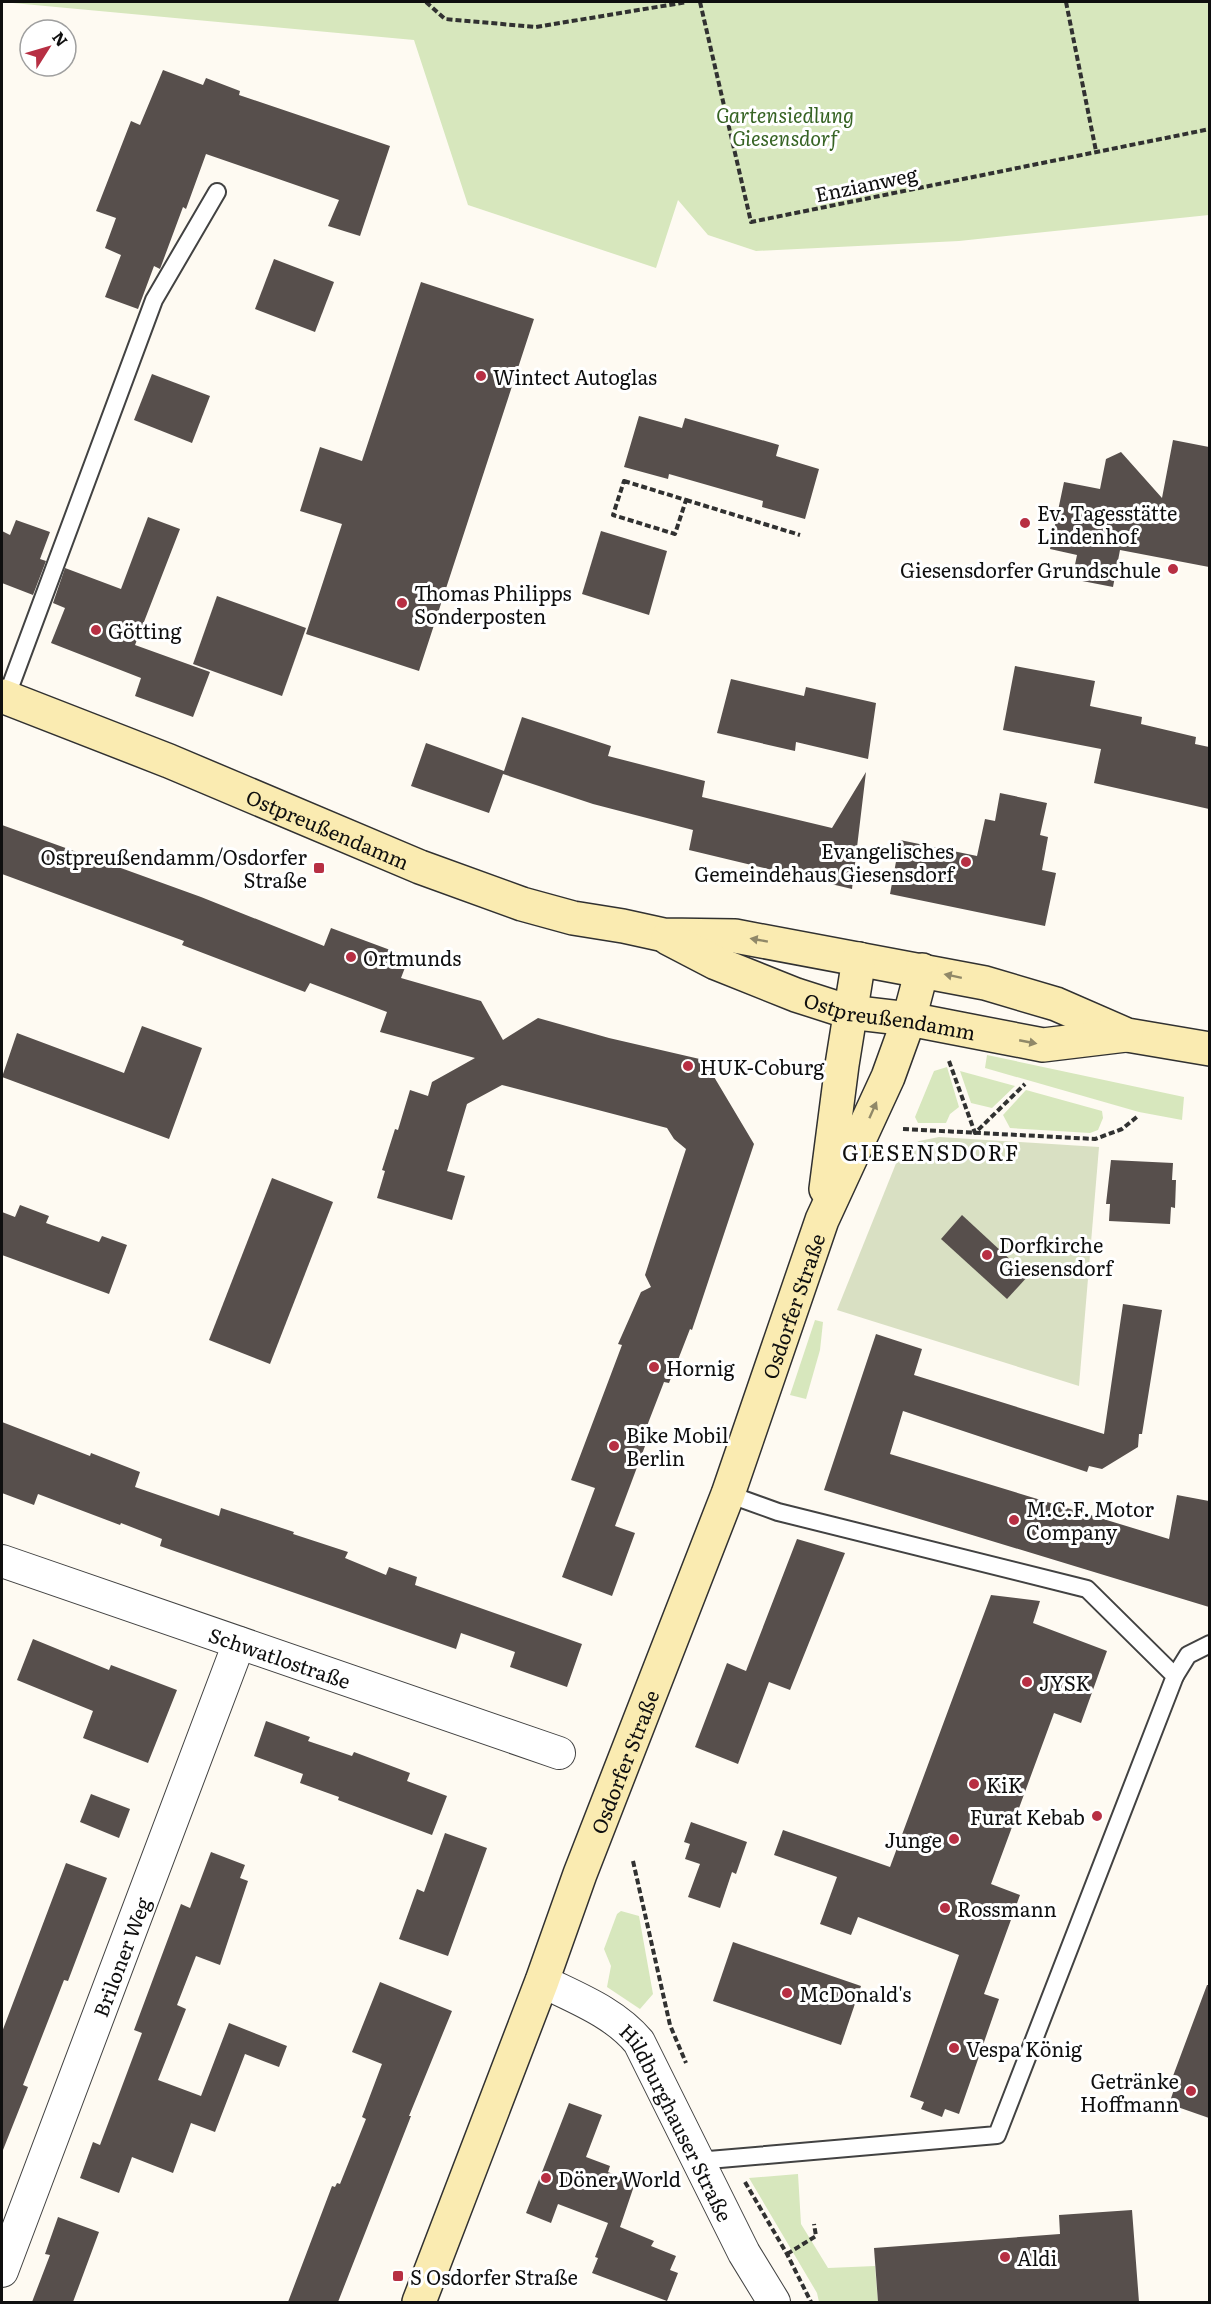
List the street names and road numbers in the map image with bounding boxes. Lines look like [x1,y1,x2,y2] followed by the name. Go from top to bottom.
[812,157,921,208] street label: Enzianweg
[242,780,414,876] street label: Ostpreußendamm
[800,984,978,1047] street label: Ostpreußendamm
[754,1229,831,1383] street label: Osdorfer Straße
[205,1618,355,1695] street label: Schwatlostraße
[582,1685,665,1838] street label: Osdorfer Straße
[84,1892,157,2021] street label: Briloner Weg
[614,2016,741,2226] street label: Hildburghauser Straße

